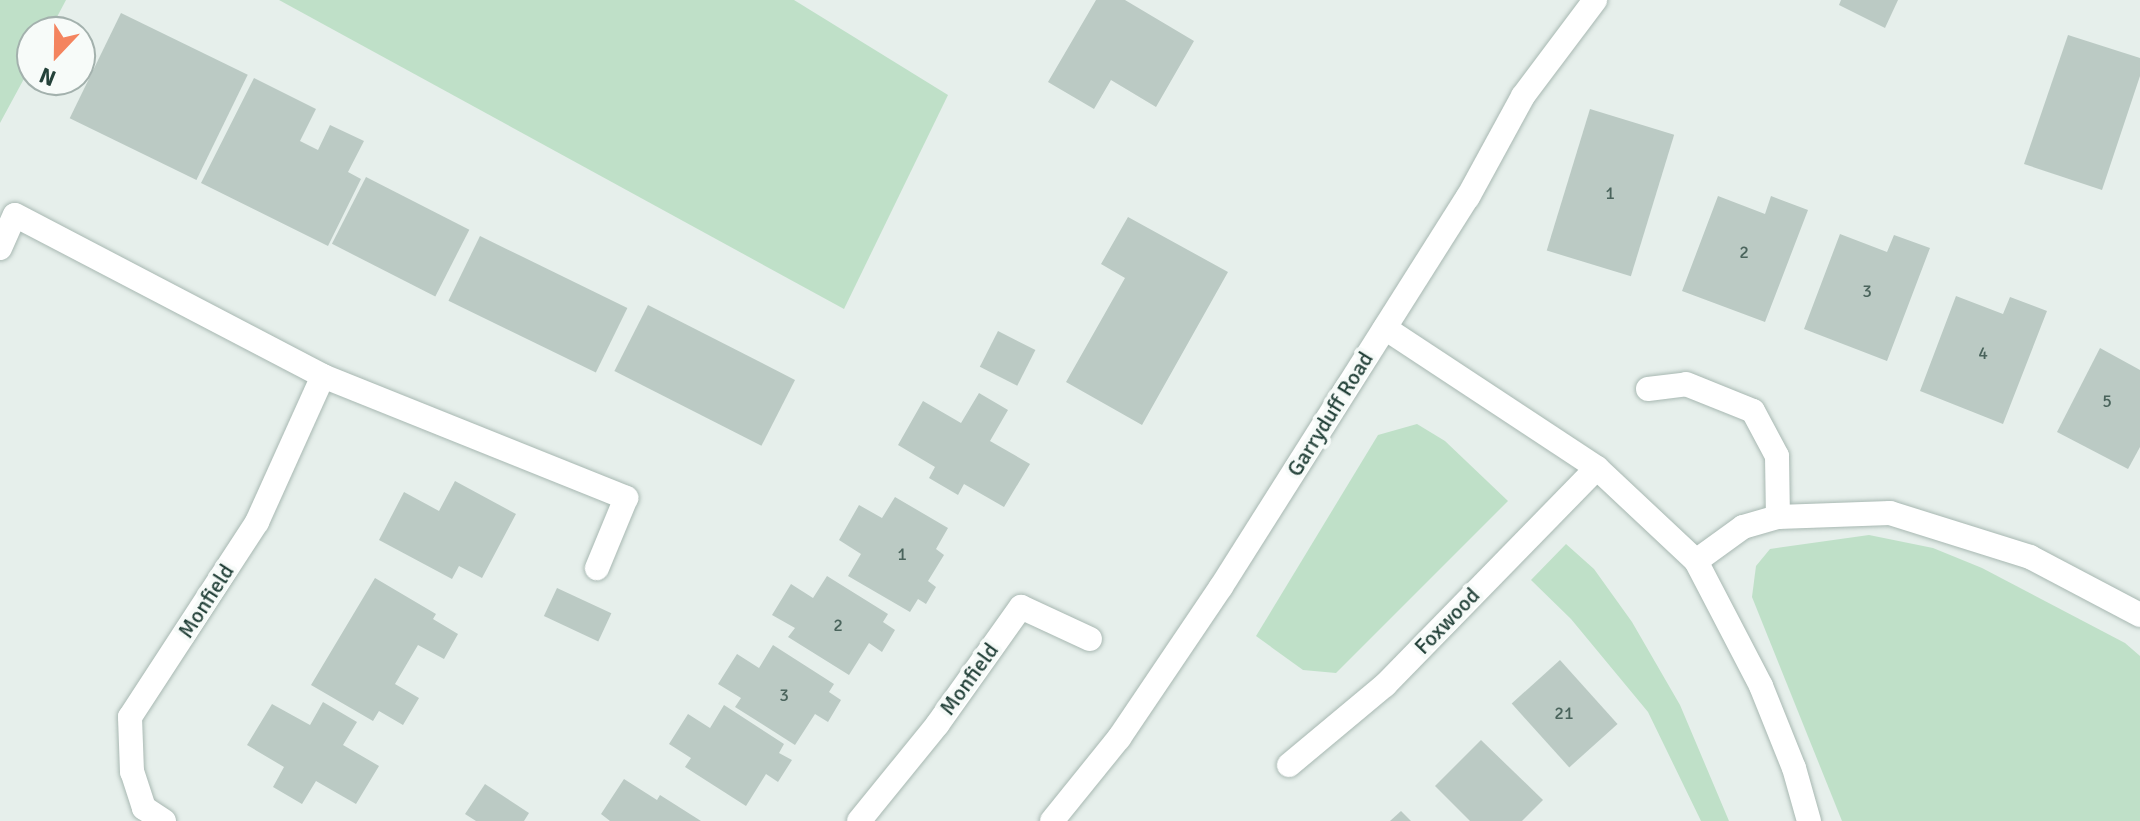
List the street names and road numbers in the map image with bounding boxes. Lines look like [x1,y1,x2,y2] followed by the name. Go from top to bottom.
[1281,347,1379,481] street label: Garryduff Road
[172,559,240,643] street label: Monfield
[1409,582,1485,660] street label: Foxwood
[934,638,1004,720] street label: Monfield

